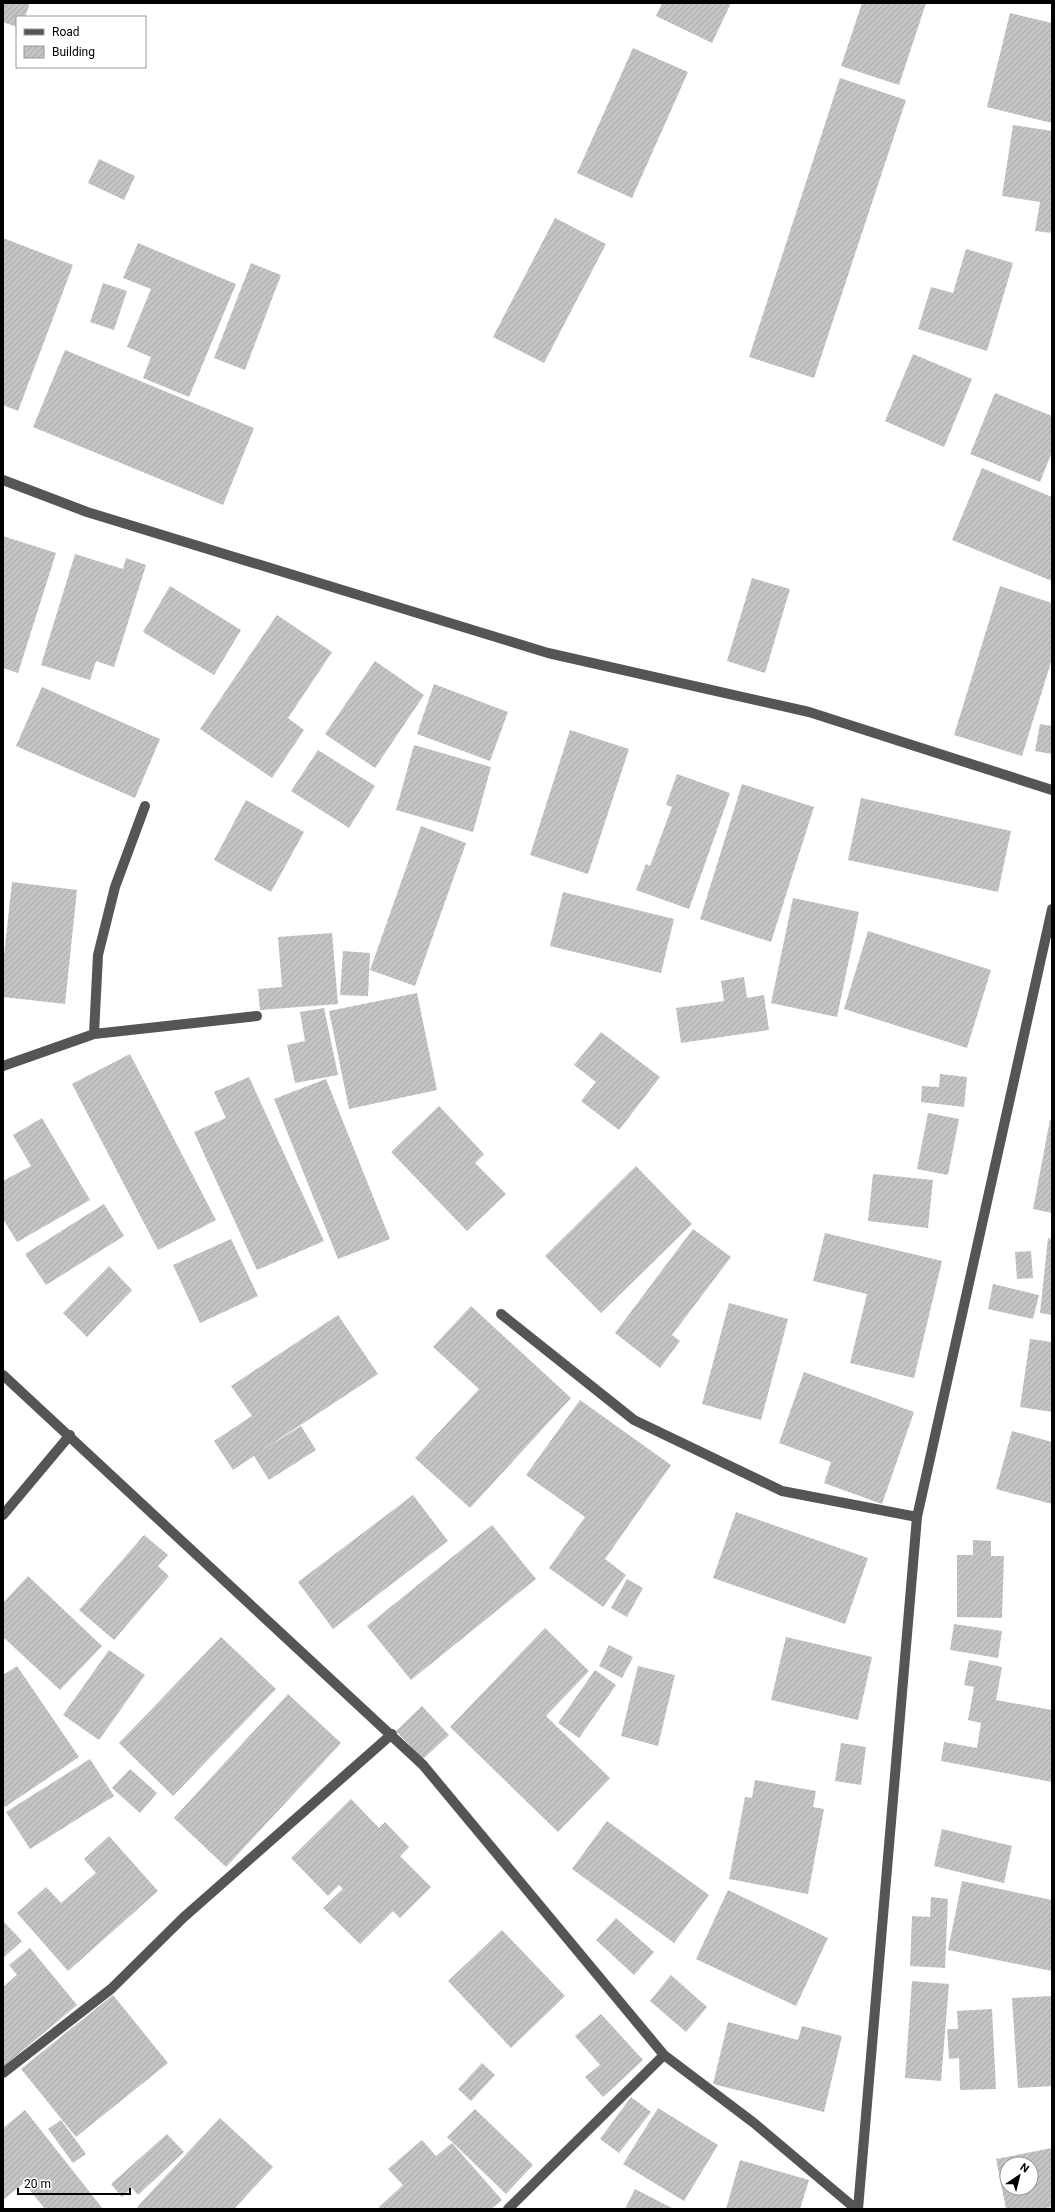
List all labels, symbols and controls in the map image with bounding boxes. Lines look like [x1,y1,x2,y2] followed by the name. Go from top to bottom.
[16,16,146,68] legend
[52,25,80,39] text: Road
[52,45,95,59] text: Building
[999,2156,1039,2196] north arrow
[1018,2161,1032,2176] text: N
[18,2170,130,2196] scale bar
[24,2177,51,2191] text: 20 m

